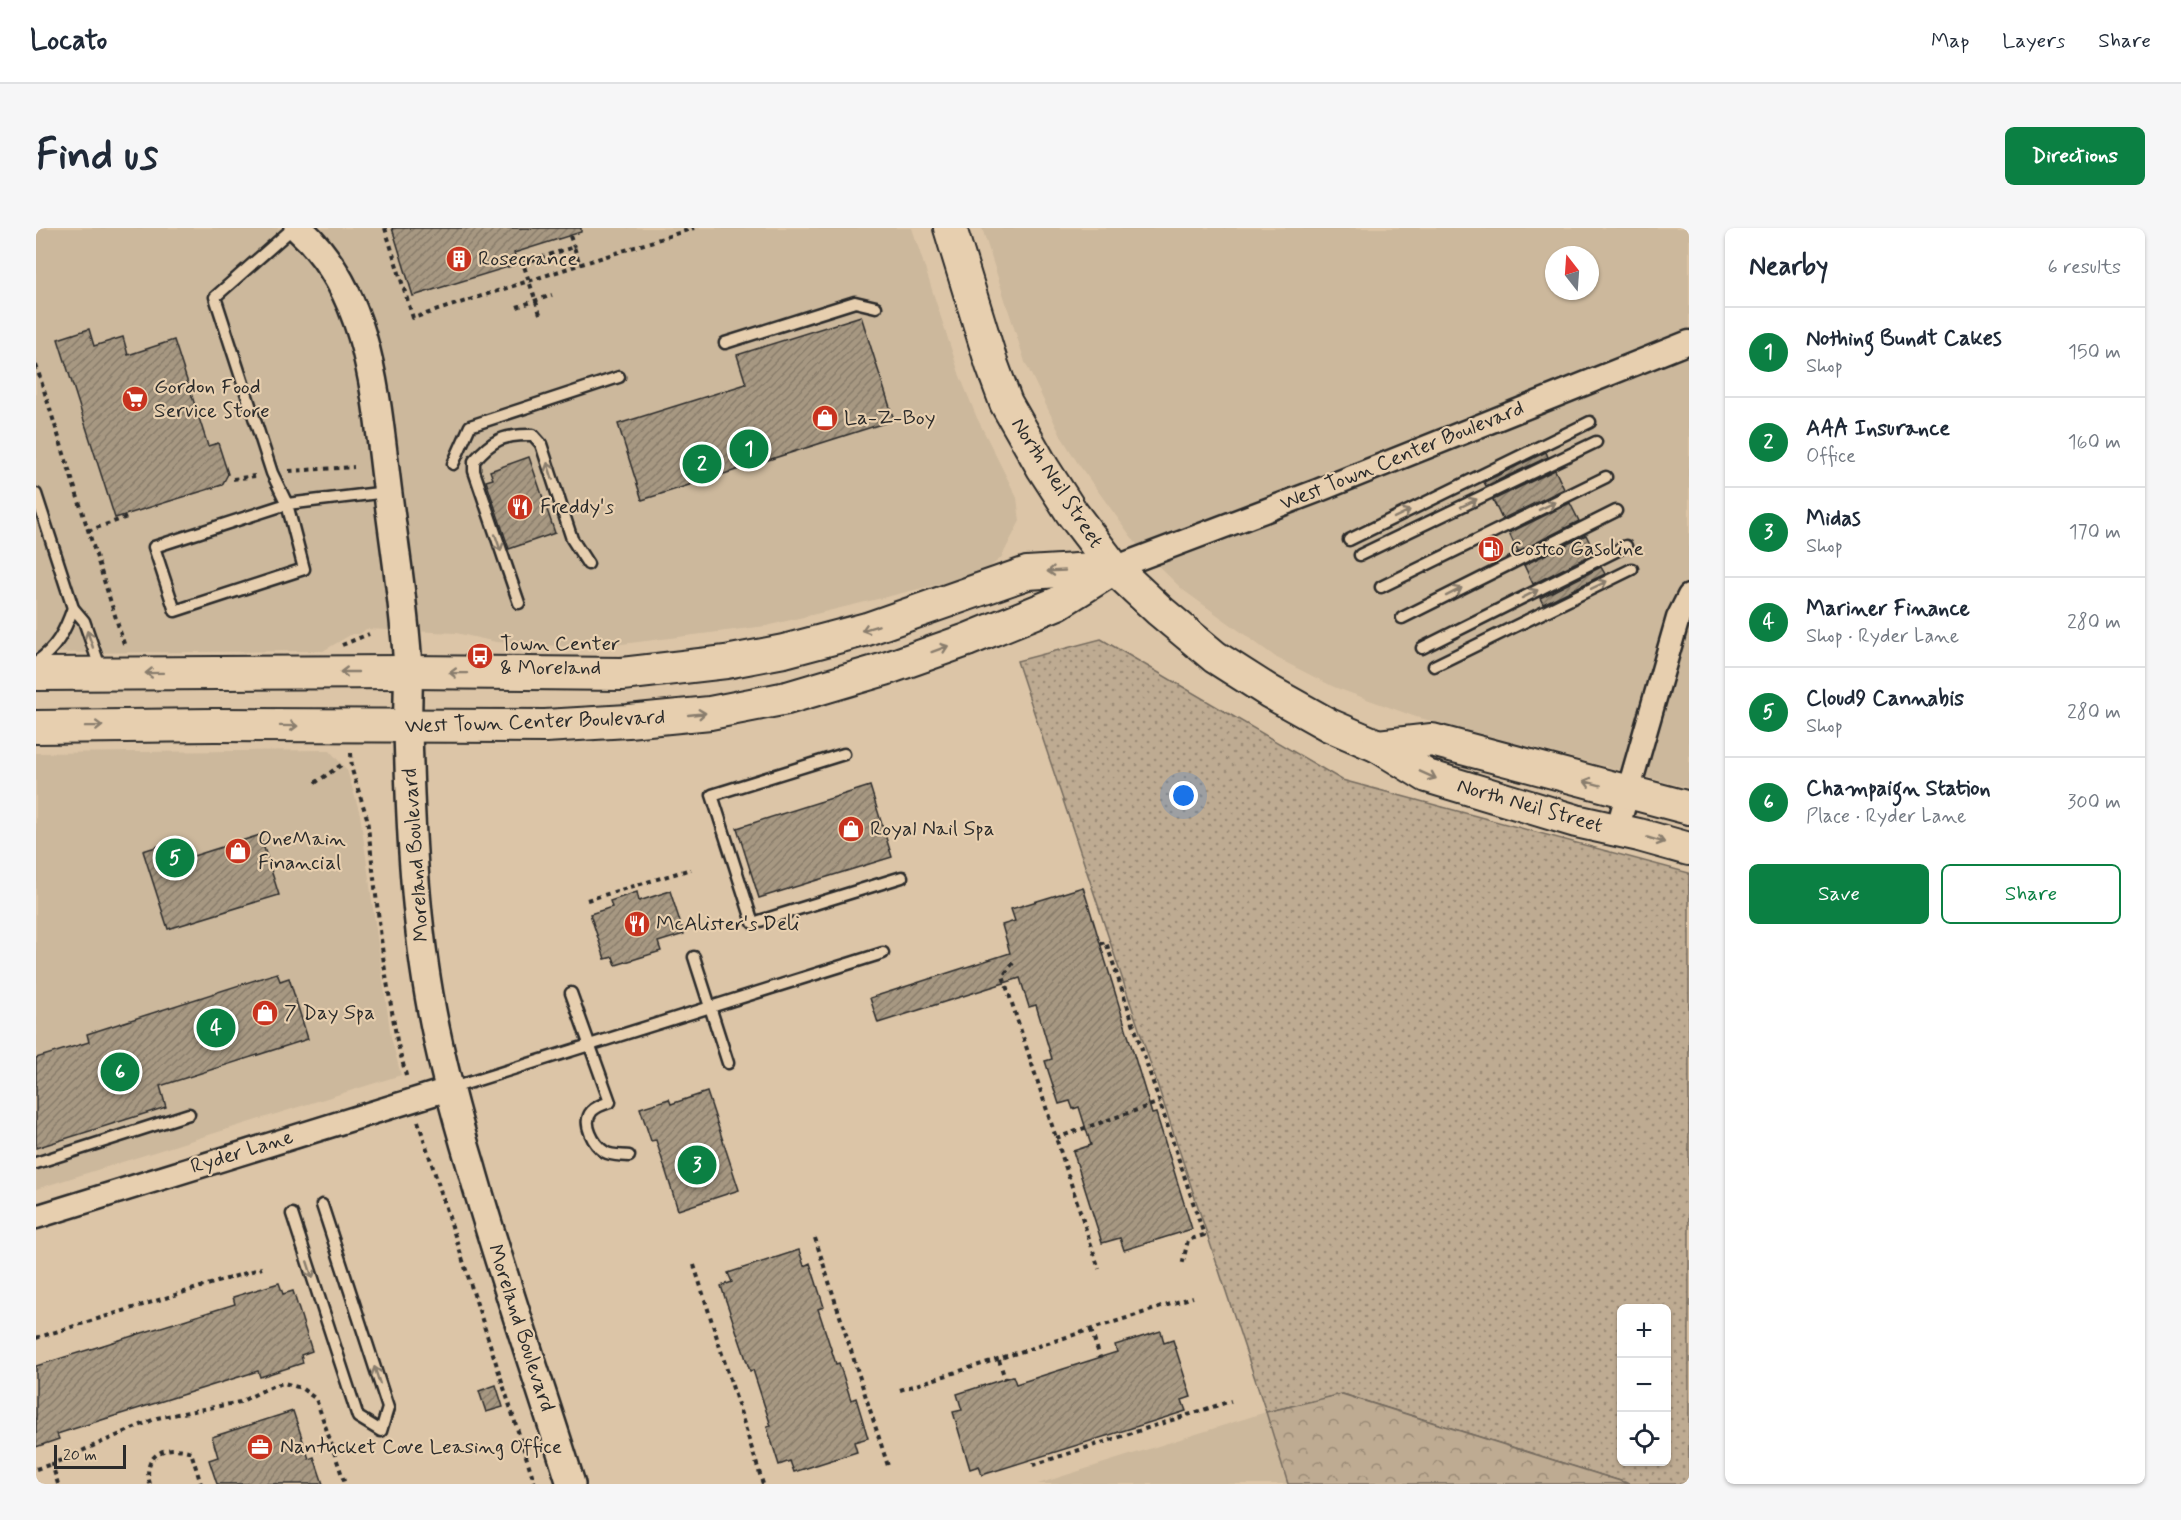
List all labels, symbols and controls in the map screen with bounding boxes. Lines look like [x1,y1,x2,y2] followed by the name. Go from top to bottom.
[30,23,107,60] text: Locato
[1931,27,1969,55] text: Map
[2002,27,2065,55] text: Layers
[2098,27,2151,55] text: Share
[2005,127,2145,185] button: Directions
[36,129,158,184] text: Find us
[444,244,474,274] building icon: Rosecrance
[478,245,577,273] place label: Rosecrance
[1545,246,1599,300] north arrow
[1749,250,1828,284] text: Nearby
[2048,254,2121,281] text: 6 results
[1806,325,2002,353] text: Nothing Bundt Cakes
[1764,339,1773,366] text: 1
[2068,339,2121,366] text: 150 m
[1806,353,1843,380] text: Shop
[154,373,270,425] place label: Gordon Food Service Store
[120,384,150,414] supermarket icon: Gordon Food Service Store
[1276,394,1528,518] street label: West Town Center Boulevard
[810,403,840,433] shop icon: La-Z-Boy
[844,404,935,432] place label: La-Z-Boy
[1004,412,1110,554] street label: North Neil Street
[1806,415,1950,443] text: AAA Insurance
[730,426,768,472] pin: 1
[1764,429,1773,456] text: 2
[2068,429,2121,456] text: 160 m
[682,442,722,486] pin: 2
[1806,443,1856,470] text: Office
[544,462,555,481] one-way arrow
[505,492,535,522] restaurant icon: Freddy's
[540,493,614,521] place label: Freddy's
[1460,496,1478,508] one-way arrow
[1537,500,1555,511] one-way arrow
[1806,505,1861,533] text: Midas
[1393,508,1411,520] one-way arrow
[1764,519,1773,546] text: 3
[2069,519,2121,546] text: 170 m
[494,533,505,552] one-way arrow
[1806,533,1843,560] text: Shop
[1476,534,1506,564] fuel station icon: Costco Gasoline
[1510,535,1644,563] place label: Costco Gasoline
[1046,566,1066,577] one-way arrow
[1590,578,1608,590] one-way arrow
[1444,586,1462,597] one-way arrow
[1521,587,1539,599] one-way arrow
[1806,595,1970,623] text: Mariner Finance
[1763,609,1774,636] text: 4
[2067,609,2121,636] text: 280 m
[861,623,880,634] one-way arrow
[1806,623,1959,650] text: Shop · Ryder Lane
[84,630,95,649] one-way arrow
[500,630,620,682] place label: Town Center & Moreland
[465,641,495,671] bus stop icon: Town Center & Moreland
[930,643,949,654] one-way arrow
[340,666,360,678] one-way arrow
[145,667,165,679] one-way arrow
[448,667,468,679] one-way arrow
[1806,685,1964,713] text: Cloud9 Cannabis
[1763,699,1775,726] text: 5
[2067,699,2121,726] text: 280 m
[404,703,666,741] street label: West Town Center Boulevard
[686,709,706,720] one-way arrow
[1806,713,1843,740] text: Shop
[84,720,104,732] one-way arrow
[279,720,299,732] one-way arrow
[396,767,436,943] street label: Moreland Boulevard
[1419,770,1437,781] one-way arrow
[1454,772,1606,840] street label: North Neil Street
[1806,775,1991,803] text: Champaign Station
[1583,777,1602,788] one-way arrow
[1169,781,1198,810] your location
[1763,789,1774,816] text: 6
[2067,789,2121,816] text: 300 m
[1806,803,1966,830] text: Place · Ryder Lane
[836,814,866,844] shop icon: Royal Nail Spa
[870,815,995,843] place label: Royal Nail Spa
[258,825,346,877] place label: OneMain Financial
[1646,834,1665,846] one-way arrow
[156,836,194,880] pin: 5
[223,836,253,866] shop icon: OneMain Financial
[1749,864,1929,924] button: Save
[1941,864,2121,924] button: Share
[622,909,652,939] restaurant icon: McAlister's Deli
[656,910,799,938] place label: McAlister's Deli
[250,998,280,1028] shop icon: 7 Day Spa
[284,999,375,1027] place label: 7 Day Spa
[196,1006,236,1050] pin: 4
[100,1050,140,1094] pin: 6
[187,1123,297,1181] street label: Ryder Lane
[678,1142,716,1188] pin: 3
[481,1241,561,1415] street label: Moreland Boulevard
[306,1260,317,1279] one-way arrow
[1617,1304,1671,1466] map controls
[1617,1304,1671,1358] button: +
[1617,1358,1671,1412] button: −
[371,1366,382,1385] one-way arrow
[1617,1412,1671,1466] button: locate
[245,1432,275,1462] office icon: Nantucket Cove Leasing Office
[280,1433,562,1461] place label: Nantucket Cove Leasing Office
[54,1442,126,1470] scale bar
[63,1445,97,1466] text: 20 m

